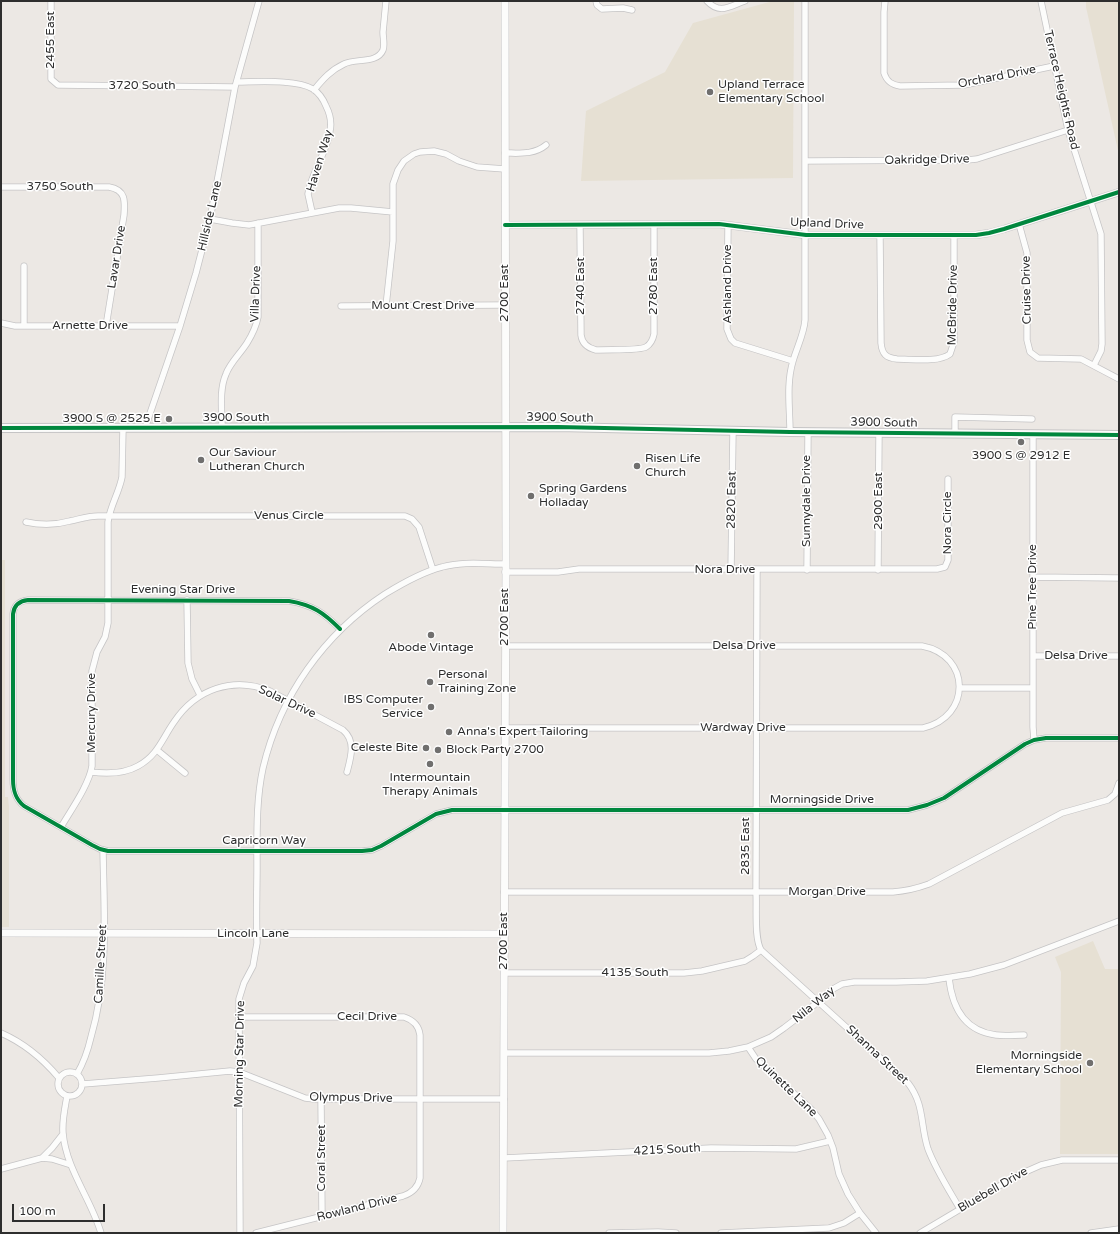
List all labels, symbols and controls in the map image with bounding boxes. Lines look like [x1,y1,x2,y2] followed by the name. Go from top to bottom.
[44,11,58,69] street label: 2455 East
[1040,29,1082,151] street label: Terrace Heights Road
[957,62,1037,92] street label: Orchard Drive
[718,78,825,106] place label: Upland Terrace Elementary School
[108,79,176,93] street label: 3720 South
[705,87,715,97] marker: Upland Terrace Elementary School
[304,128,336,194] street label: Haven Way
[884,152,970,168] street label: Oakridge Drive
[195,179,225,253] street label: Hillside Lane
[26,180,94,194] street label: 3750 South
[790,216,864,232] street label: Upland Drive
[105,224,129,290] street label: Lavar Drive
[721,244,735,324] street label: Ashland Drive
[1019,256,1035,324] street label: Cruise Drive
[574,257,588,315] street label: 2740 East
[647,257,661,315] street label: 2780 East
[498,264,512,322] street label: 2700 East
[248,265,264,323] street label: Villa Drive
[945,265,961,345] street label: McBride Drive
[371,299,475,313] street label: Mount Crest Drive
[52,319,128,333] street label: Arnette Drive
[526,410,594,426] street label: 3900 South
[202,411,270,425] street label: 3900 South
[62,412,161,426] place label: 3900 S @ 2525 E
[164,414,174,424] marker: 3900 S @ 2525 E
[850,415,918,431] street label: 3900 South
[1016,437,1026,447] marker: 3900 S @ 2912 E
[209,446,305,474] place label: Our Saviour Lutheran Church
[972,449,1070,463] place label: 3900 S @ 2912 E
[645,452,700,480] place label: Risen Life Church
[196,455,206,465] marker: Our Saviour Lutheran Church
[800,455,814,547] street label: Sunnydale Drive
[632,461,642,471] marker: Risen Life Church
[724,471,740,529] street label: 2820 East
[872,472,886,530] street label: 2900 East
[539,482,627,510] place label: Spring Gardens Holladay
[526,491,536,501] marker: Spring Gardens Holladay
[941,491,955,555] street label: Nora Circle
[254,509,324,523] street label: Venus Circle
[1026,544,1040,630] street label: Pine Tree Drive
[695,563,755,577] street label: Nora Drive
[131,583,235,597] street label: Evening Star Drive
[498,588,512,646] street label: 2700 East
[426,630,436,640] marker: Abode Vintage
[712,639,776,653] street label: Delsa Drive
[388,641,474,655] place label: Abode Vintage
[1044,649,1108,663] street label: Delsa Drive
[438,668,516,696] place label: Personal Training Zone
[85,673,99,753] street label: Mercury Drive
[425,677,435,687] marker: Personal Training Zone
[256,682,318,722] street label: Solar Drive
[344,693,423,721] place label: IBS Computer Service
[426,702,436,712] marker: IBS Computer Service
[700,721,786,735] street label: Wardway Drive
[457,725,588,739] place label: Anna's Expert Tailoring
[444,727,454,737] marker: Anna's Expert Tailoring
[351,741,418,755] place label: Celeste Bite
[421,743,431,753] marker: Celeste Bite
[446,743,544,757] place label: Block Party 2700
[433,745,443,755] marker: Block Party 2700
[425,759,435,769] marker: Intermountain Therapy Animals
[382,771,478,799] place label: Intermountain Therapy Animals
[770,793,874,807] street label: Morningside Drive
[739,817,753,875] street label: 2835 East
[222,834,306,848] street label: Capricorn Way
[788,885,866,899] street label: Morgan Drive
[497,912,511,970] street label: 2700 East
[92,924,110,1004] street label: Camille Street
[217,927,289,941] street label: Lincoln Lane
[601,966,669,980] street label: 4135 South
[790,984,838,1026] street label: Nila Way
[232,1000,248,1108] street label: Morning Star Drive
[337,1010,397,1024] street label: Cecil Drive
[843,1022,911,1088] street label: Shanna Street
[975,1049,1082,1077] place label: Morningside Elementary School
[752,1054,820,1120] street label: Quinette Lane
[1085,1058,1095,1068] marker: Morningside Elementary School
[309,1090,393,1106] street label: Olympus Drive
[315,1124,329,1192] street label: Coral Street
[633,1141,701,1159] street label: 4215 South
[955,1164,1031,1216] street label: Bluebell Drive
[315,1191,399,1225] street label: Rowland Drive
[14,1196,107,1222] scale bar
[19,1204,56,1218] text: 100 m

